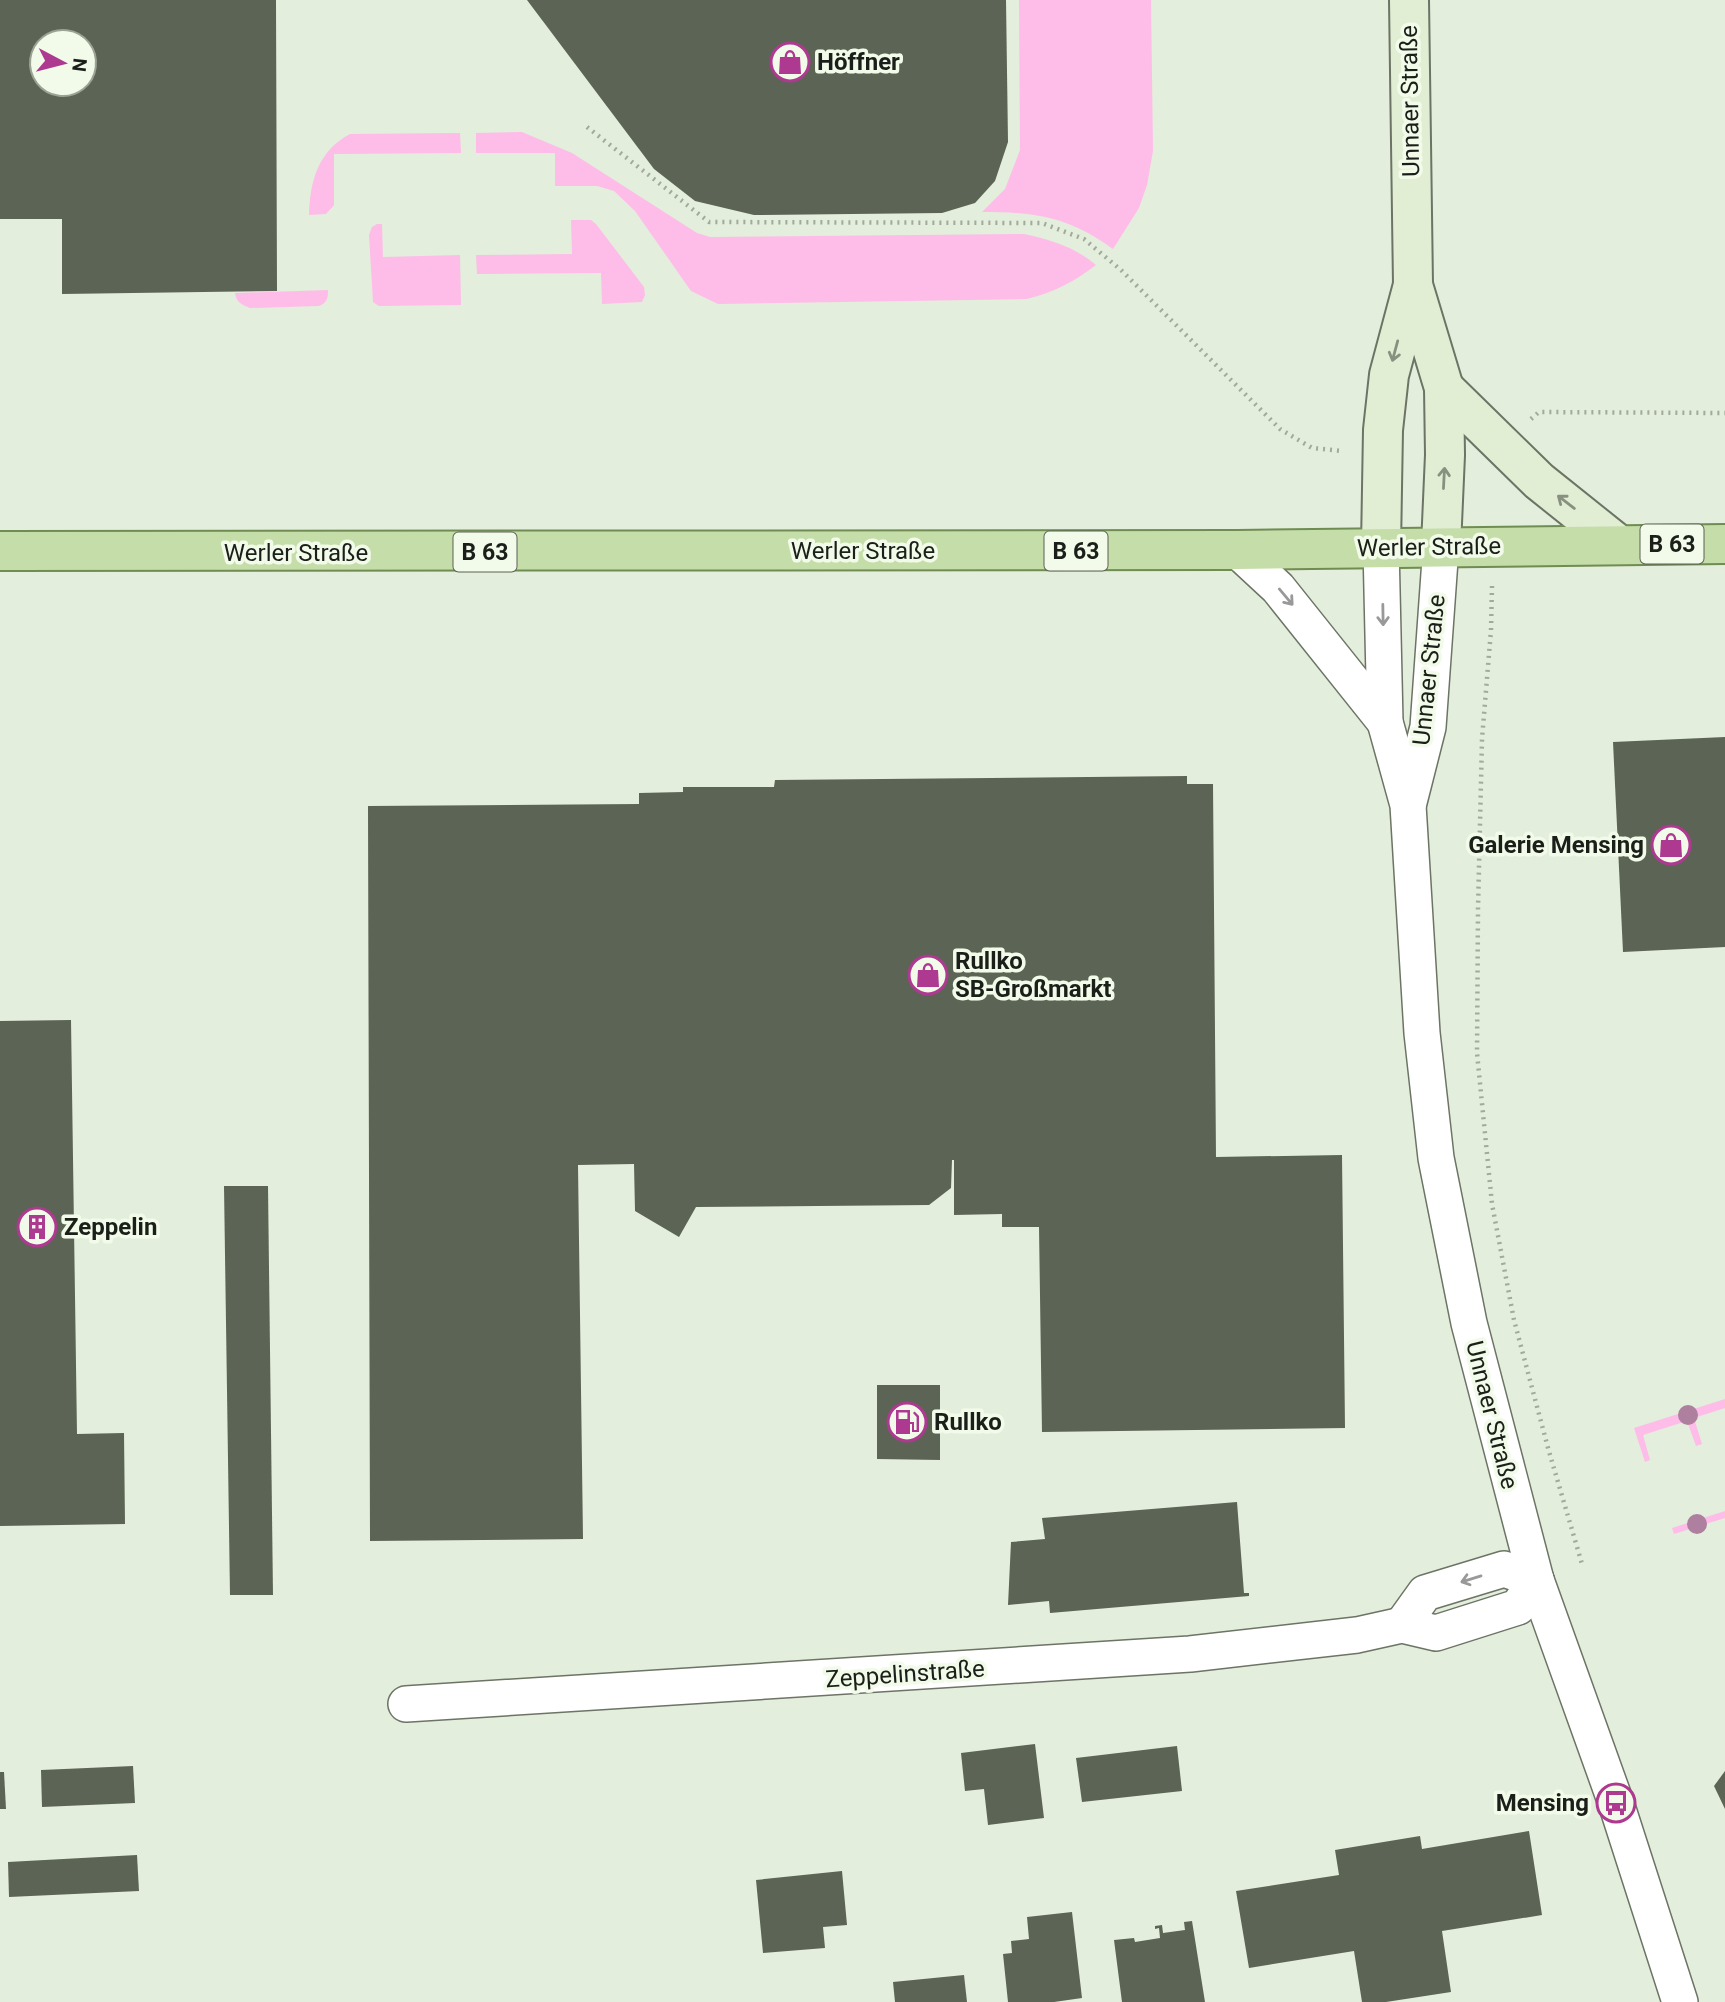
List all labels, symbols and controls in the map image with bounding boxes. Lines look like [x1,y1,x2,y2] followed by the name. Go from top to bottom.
[1395,25,1425,177] street label: Unnaer Straße
[28,28,98,98] north arrow
[769,41,811,83] shop icon: Höffner
[817,48,900,76] place label: Höffner
[67,57,92,73] text: N
[1388,340,1401,362] one-way arrow
[1438,467,1451,490] one-way arrow
[1557,495,1576,510] one-way arrow
[1640,524,1704,564] road number: B 63
[1044,531,1108,570] road number: B 63
[454,532,516,572] road number: B 63
[1357,532,1501,562] street label: Werler Straße
[791,537,935,565] street label: Werler Straße
[224,539,368,567] street label: Werler Straße
[1278,588,1294,606] one-way arrow
[1407,593,1451,747] street label: Unnaer Straße
[1376,604,1389,627] one-way arrow
[1650,824,1692,866] shop icon: Galerie Mensing
[1468,831,1644,859] place label: Galerie Mensing
[955,947,1111,1003] place label: Rullko SB-Großmarkt
[907,954,949,996] shop icon: Rullko SB-Großmarkt
[16,1206,58,1248] building icon: Zeppelin
[64,1213,157,1241] place label: Zeppelin
[1460,1338,1524,1492] street label: Unnaer Straße
[886,1401,928,1443] fuel station icon: Rullko
[934,1408,1002,1436] place label: Rullko
[1460,1573,1482,1586] one-way arrow
[825,1654,985,1694] street label: Zeppelinstraße
[1595,1782,1637,1824] bus stop icon: Mensing
[1496,1789,1589,1817] place label: Mensing

